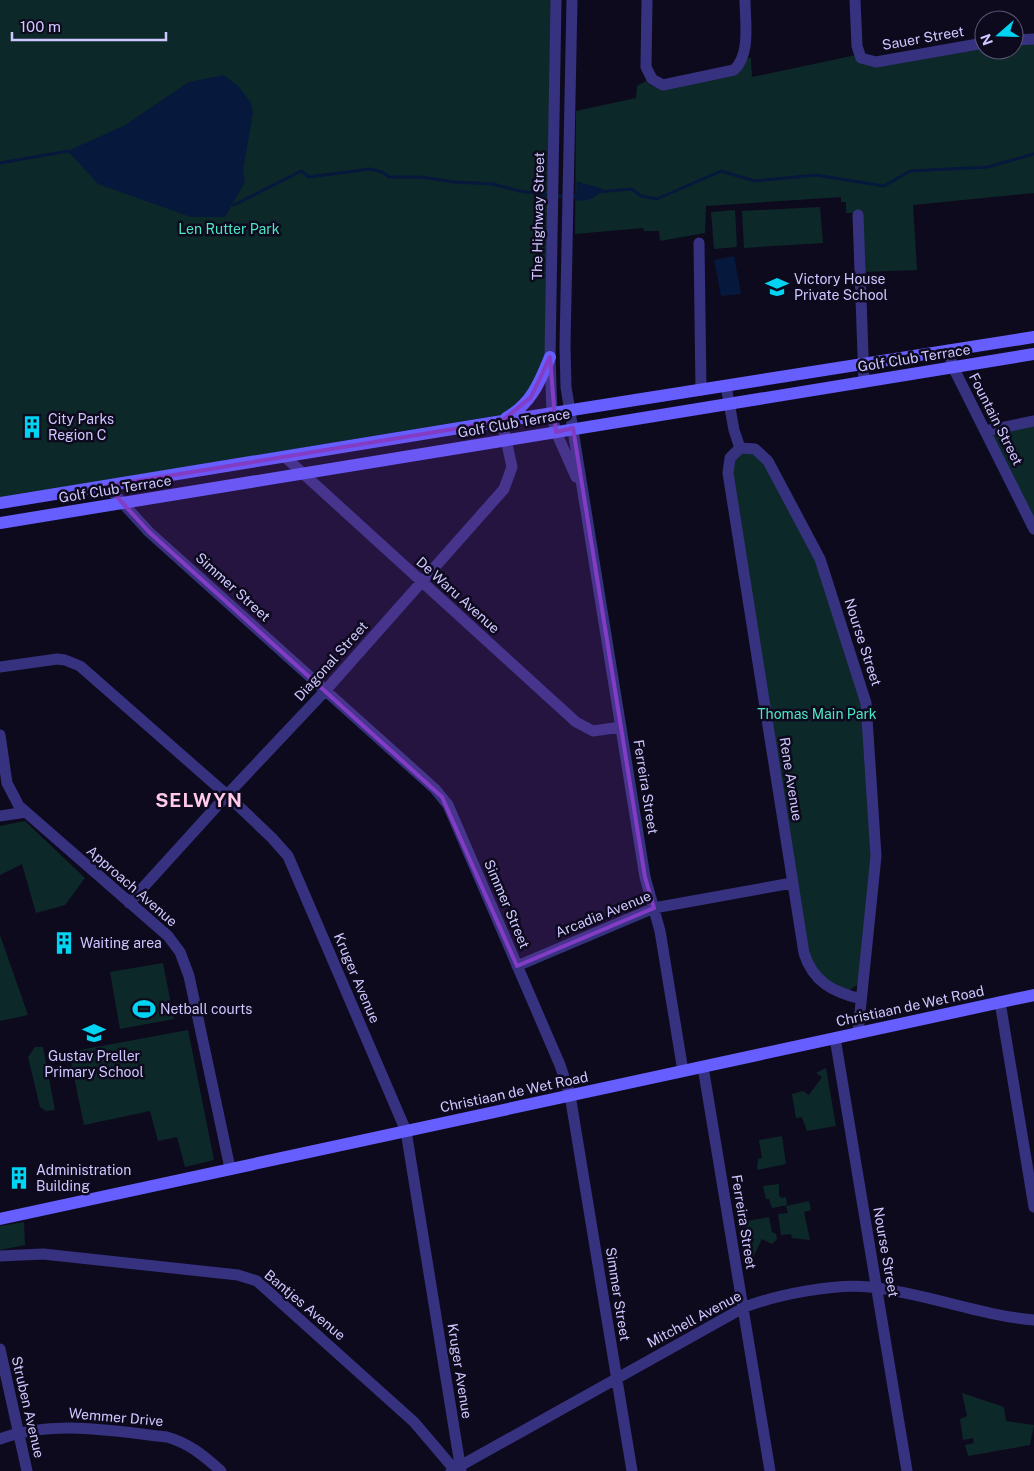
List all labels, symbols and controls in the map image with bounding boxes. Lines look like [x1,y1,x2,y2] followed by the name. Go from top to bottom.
[12,10,166,42] scale bar
[974,10,1024,60] north arrow
[20,18,61,35] text: 100 m
[881,23,965,53] street label: Sauer Street
[977,32,996,47] text: N
[529,152,547,280] street label: The Highway Street
[178,221,280,237] park label: Len Rutter Park
[794,271,888,303] place label: Victory House Private School
[764,274,790,300] school or university icon: Victory House Private School
[857,341,971,375] street label: Golf Club Terrace
[966,370,1026,468] street label: Fountain Street
[457,405,571,441] street label: Golf Club Terrace
[48,411,114,443] place label: City Parks Region C
[19,414,45,440] building icon: City Parks Region C
[58,472,172,506] street label: Golf Club Terrace
[192,549,274,625] street label: Simmer Street
[413,554,503,637] street label: De Waru Avenue
[841,596,885,688] street label: Nourse Street
[291,618,371,704] street label: Diagonal Street
[757,706,877,722] park label: Thomas Main Park
[776,736,806,822] street label: Rene Avenue
[631,739,661,835] street label: Ferreira Street
[155,789,243,811] district label: SELWYN
[83,842,181,930] street label: Approach Avenue
[481,857,533,951] street label: Simmer Street
[553,888,653,940] street label: Arcadia Avenue
[51,930,77,956] building icon: Waiting area
[331,930,383,1026] street label: Kruger Avenue
[80,935,162,951] place label: Waiting area
[835,982,985,1030] street label: Christiaan de Wet Road
[131,996,157,1022] sports icon: Netball courts
[160,1001,252,1017] place label: Netball courts
[81,1020,107,1046] school or university icon: Gustav Preller Primary School
[44,1048,144,1080] place label: Gustav Preller Primary School
[439,1068,589,1116] street label: Christiaan de Wet Road
[36,1162,131,1194] place label: Administration Building
[6,1165,32,1191] building icon: Administration Building
[729,1174,759,1270] street label: Ferreira Street
[870,1206,902,1298] street label: Nourse Street
[603,1246,633,1342] street label: Simmer Street
[261,1267,349,1343] street label: Bantjes Avenue
[644,1287,744,1351] street label: Mitchell Avenue
[445,1322,475,1420] street label: Kruger Avenue
[8,1354,48,1460] street label: Struben Avenue
[68,1405,164,1429] street label: Wemmer Drive

